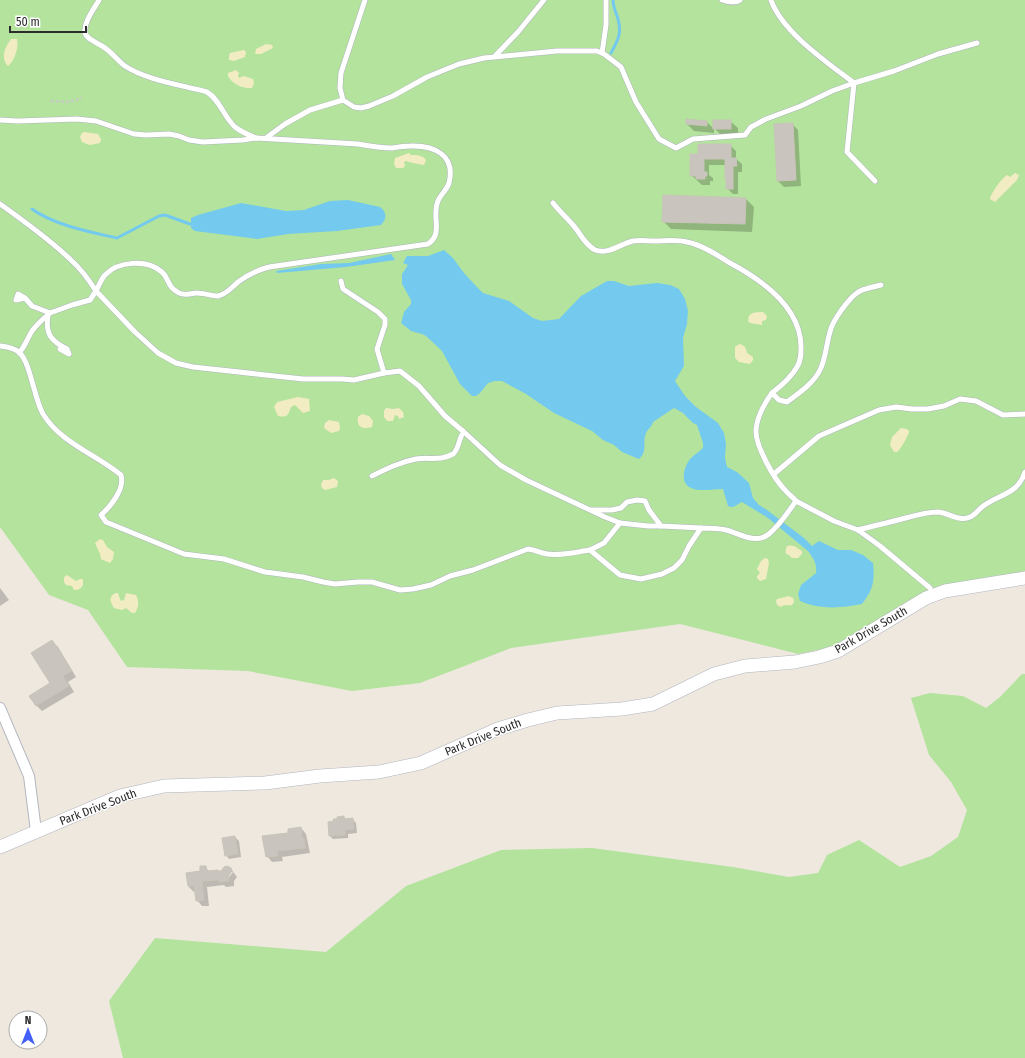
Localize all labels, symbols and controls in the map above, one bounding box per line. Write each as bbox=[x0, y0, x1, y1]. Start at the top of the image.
scale bar bbox=[10, 8, 86, 34]
text: 50 m bbox=[16, 15, 40, 29]
street label: Park Drive South bbox=[832, 604, 910, 656]
street label: Park Drive South bbox=[443, 715, 523, 759]
street label: Park Drive South bbox=[58, 786, 138, 828]
north arrow bbox=[8, 1010, 48, 1050]
text: N bbox=[25, 1014, 31, 1027]

